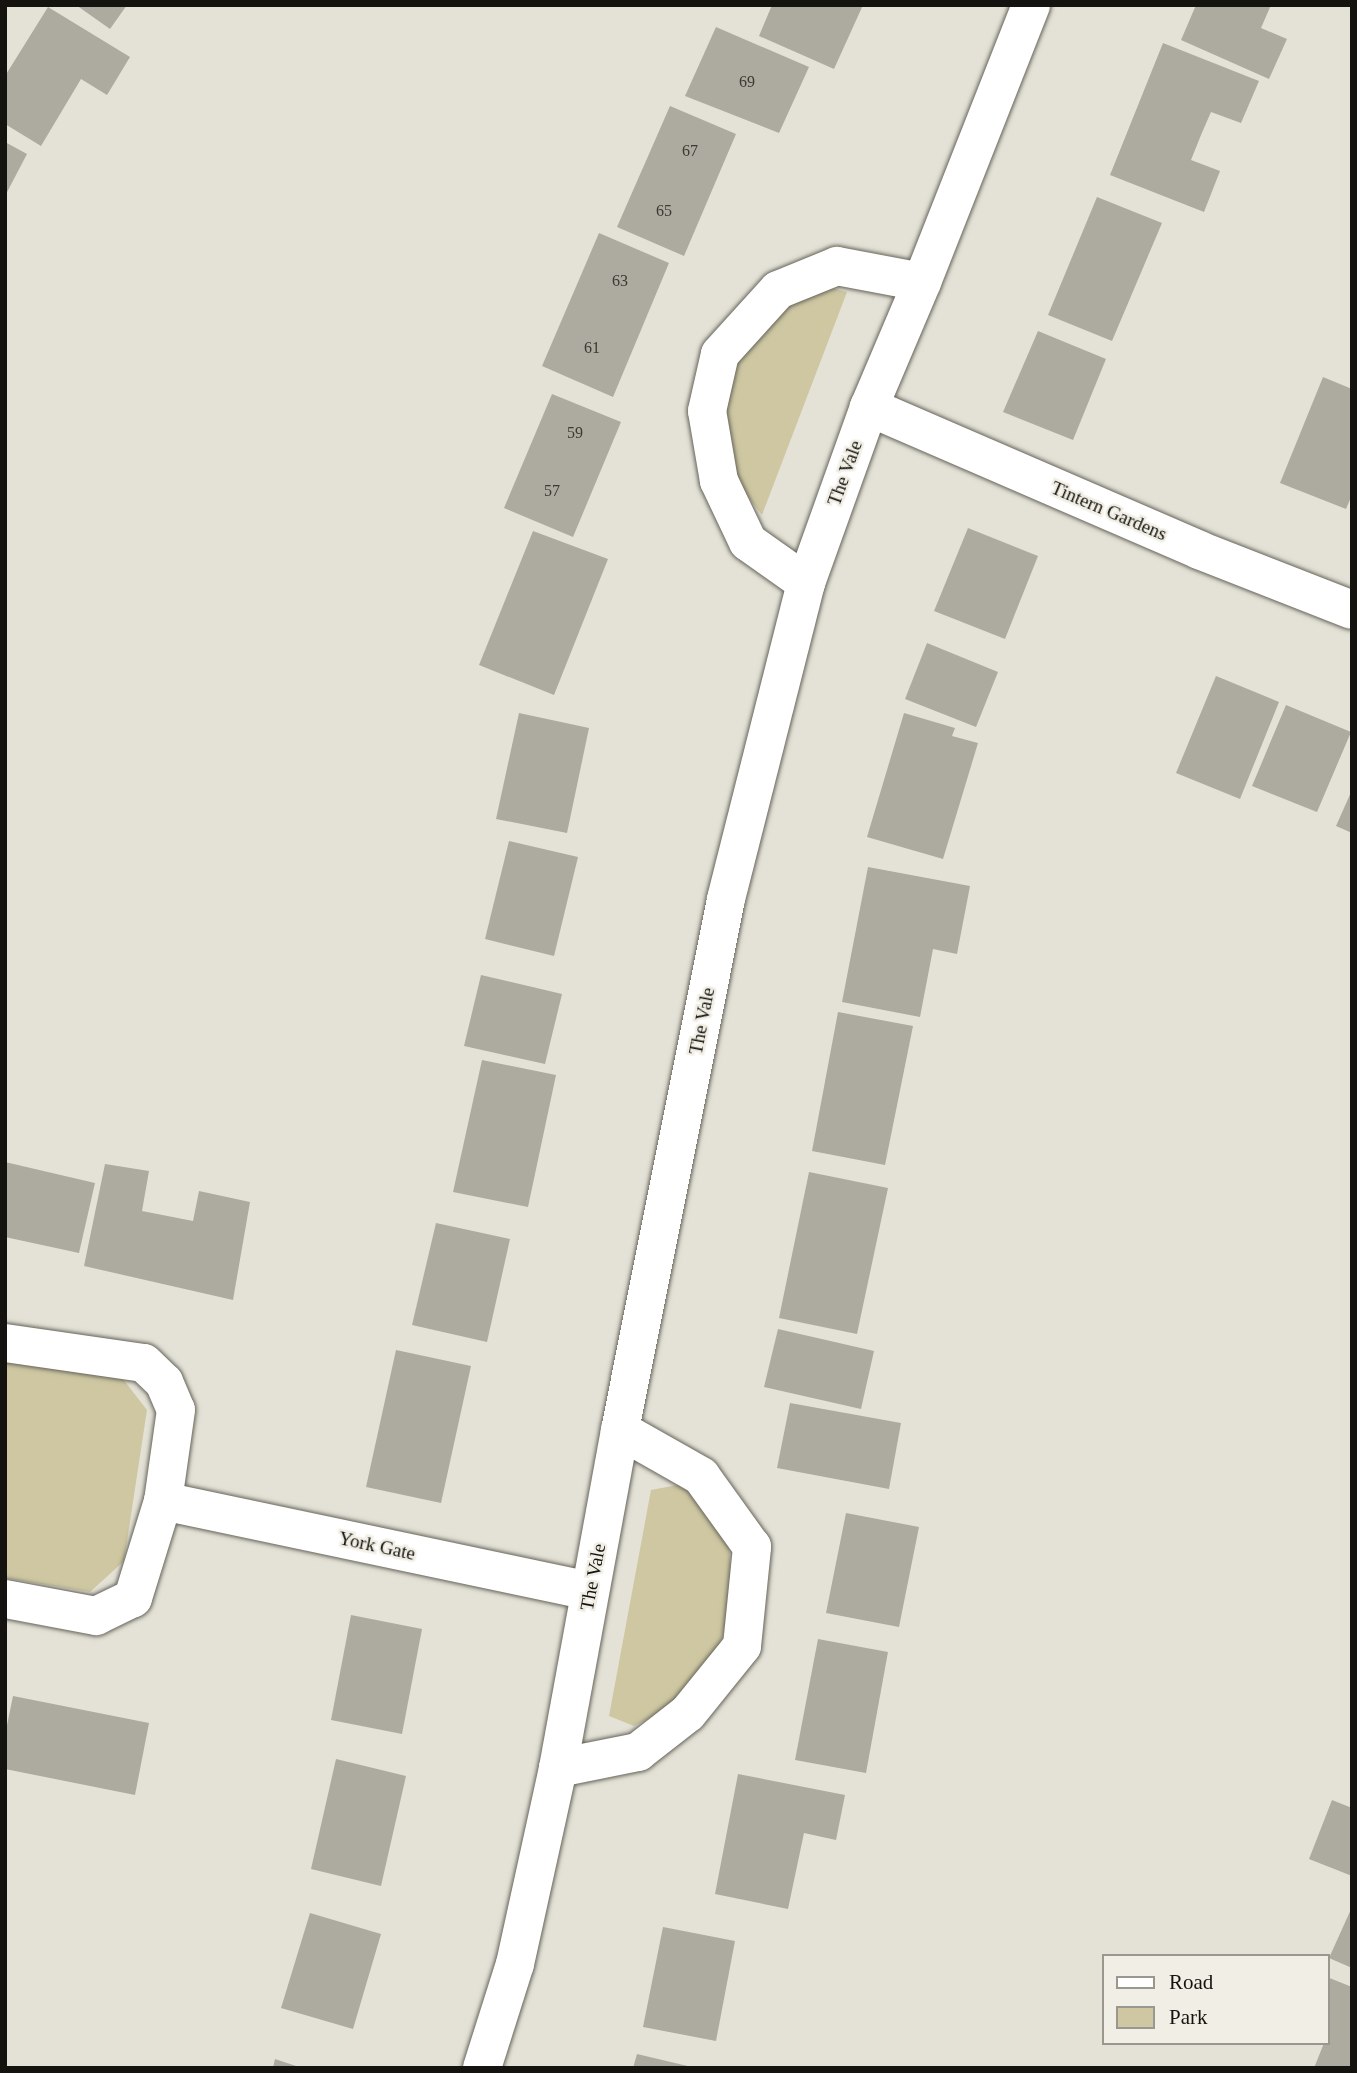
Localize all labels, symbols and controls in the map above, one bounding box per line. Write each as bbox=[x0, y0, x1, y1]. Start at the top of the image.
house number: 69 bbox=[739, 72, 755, 92]
house number: 67 bbox=[682, 141, 698, 161]
house number: 65 bbox=[656, 201, 672, 221]
house number: 63 bbox=[612, 271, 628, 291]
house number: 61 bbox=[584, 338, 600, 358]
house number: 59 bbox=[567, 423, 583, 443]
street label: The Vale bbox=[823, 437, 867, 509]
street label: Tintern Gardens bbox=[1048, 476, 1170, 546]
house number: 57 bbox=[544, 481, 560, 501]
street label: The Vale bbox=[684, 985, 720, 1057]
street label: York Gate bbox=[337, 1527, 417, 1565]
street label: The Vale bbox=[575, 1541, 611, 1613]
legend bbox=[1102, 1954, 1329, 2045]
text: Road bbox=[1169, 1970, 1213, 1994]
text: Park bbox=[1169, 2005, 1208, 2029]

